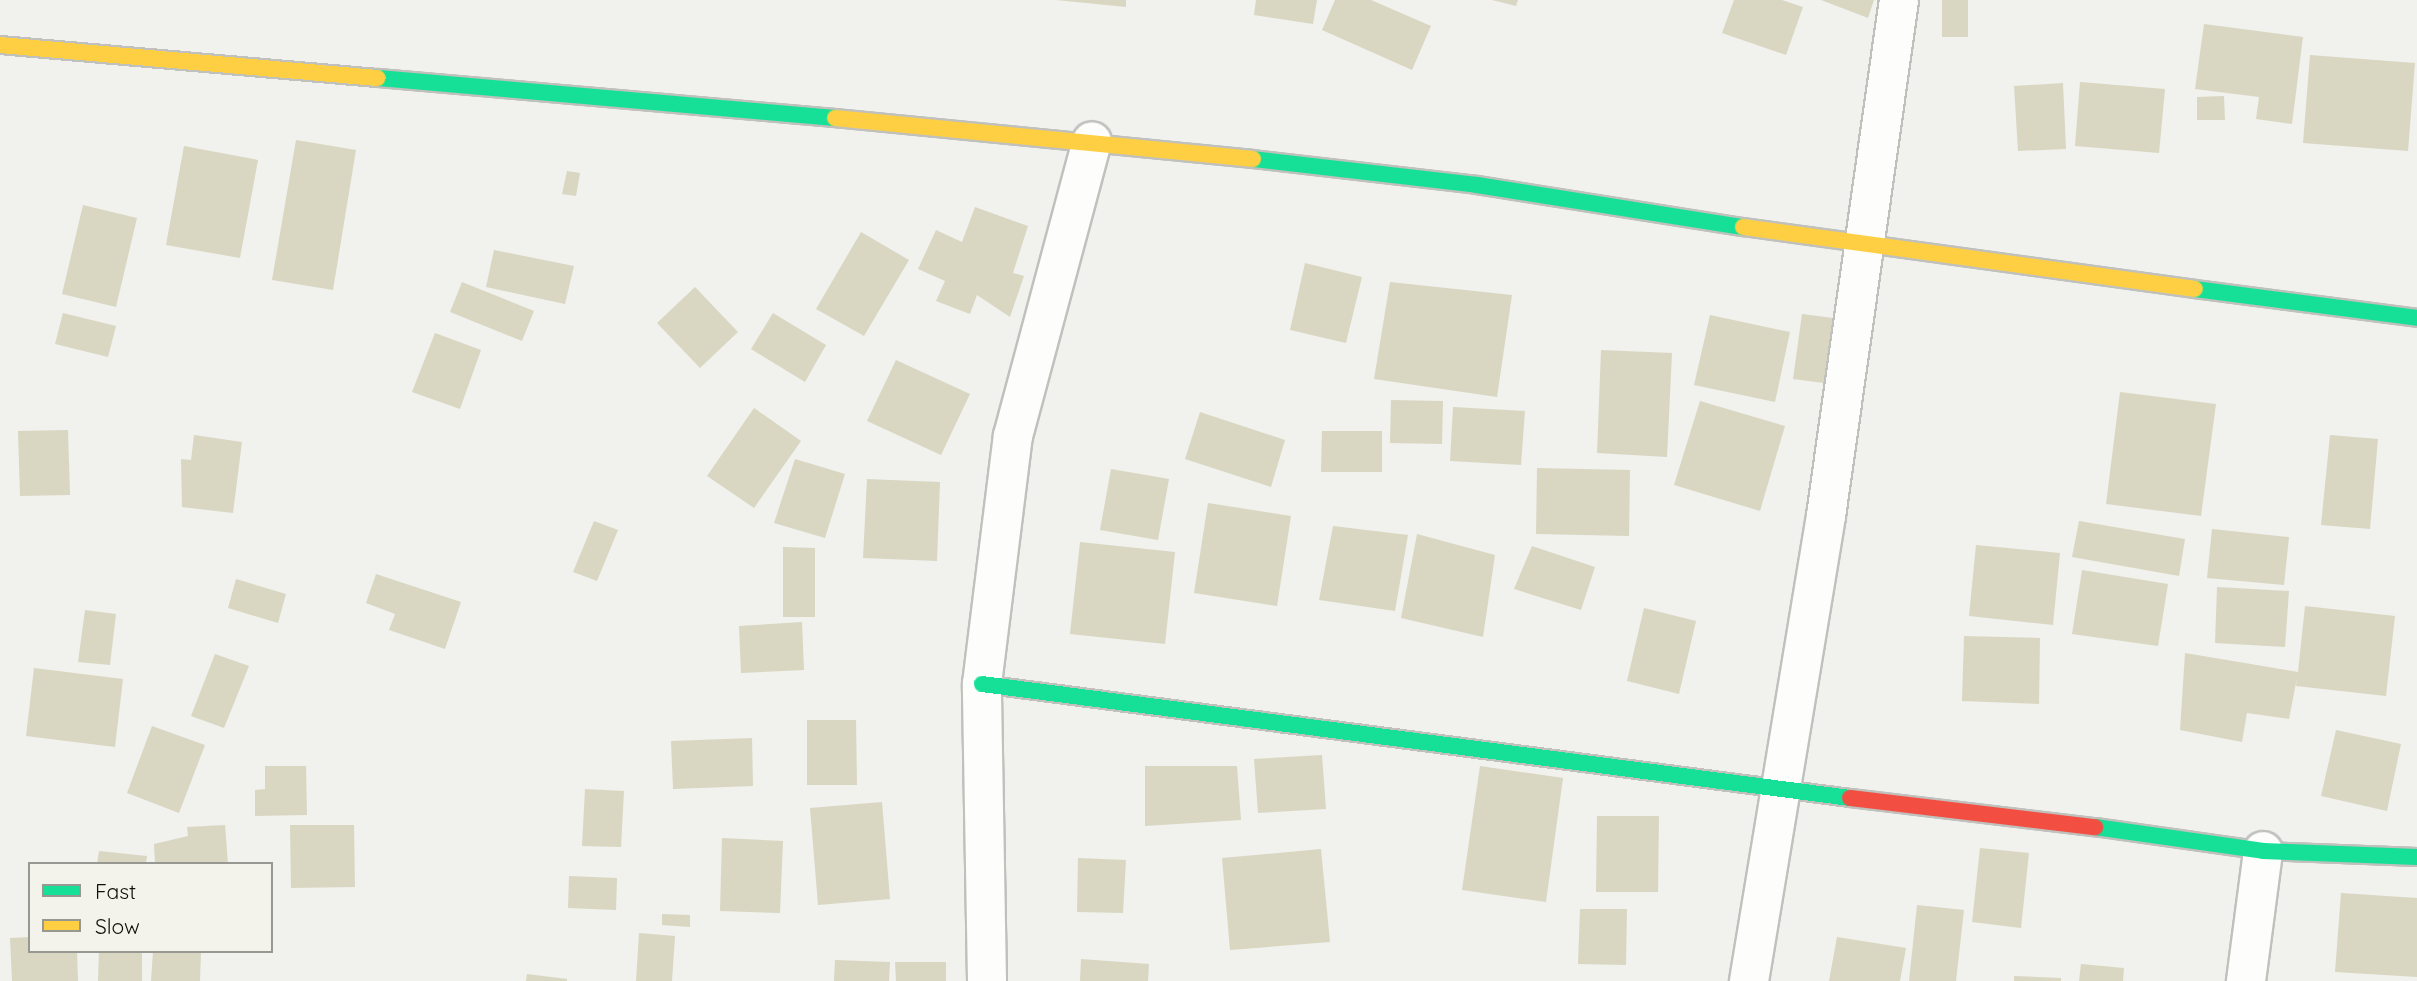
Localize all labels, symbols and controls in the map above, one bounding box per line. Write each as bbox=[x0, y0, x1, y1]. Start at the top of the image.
legend bbox=[28, 862, 273, 953]
text: Fast bbox=[95, 878, 136, 904]
text: Slow bbox=[95, 913, 140, 939]

